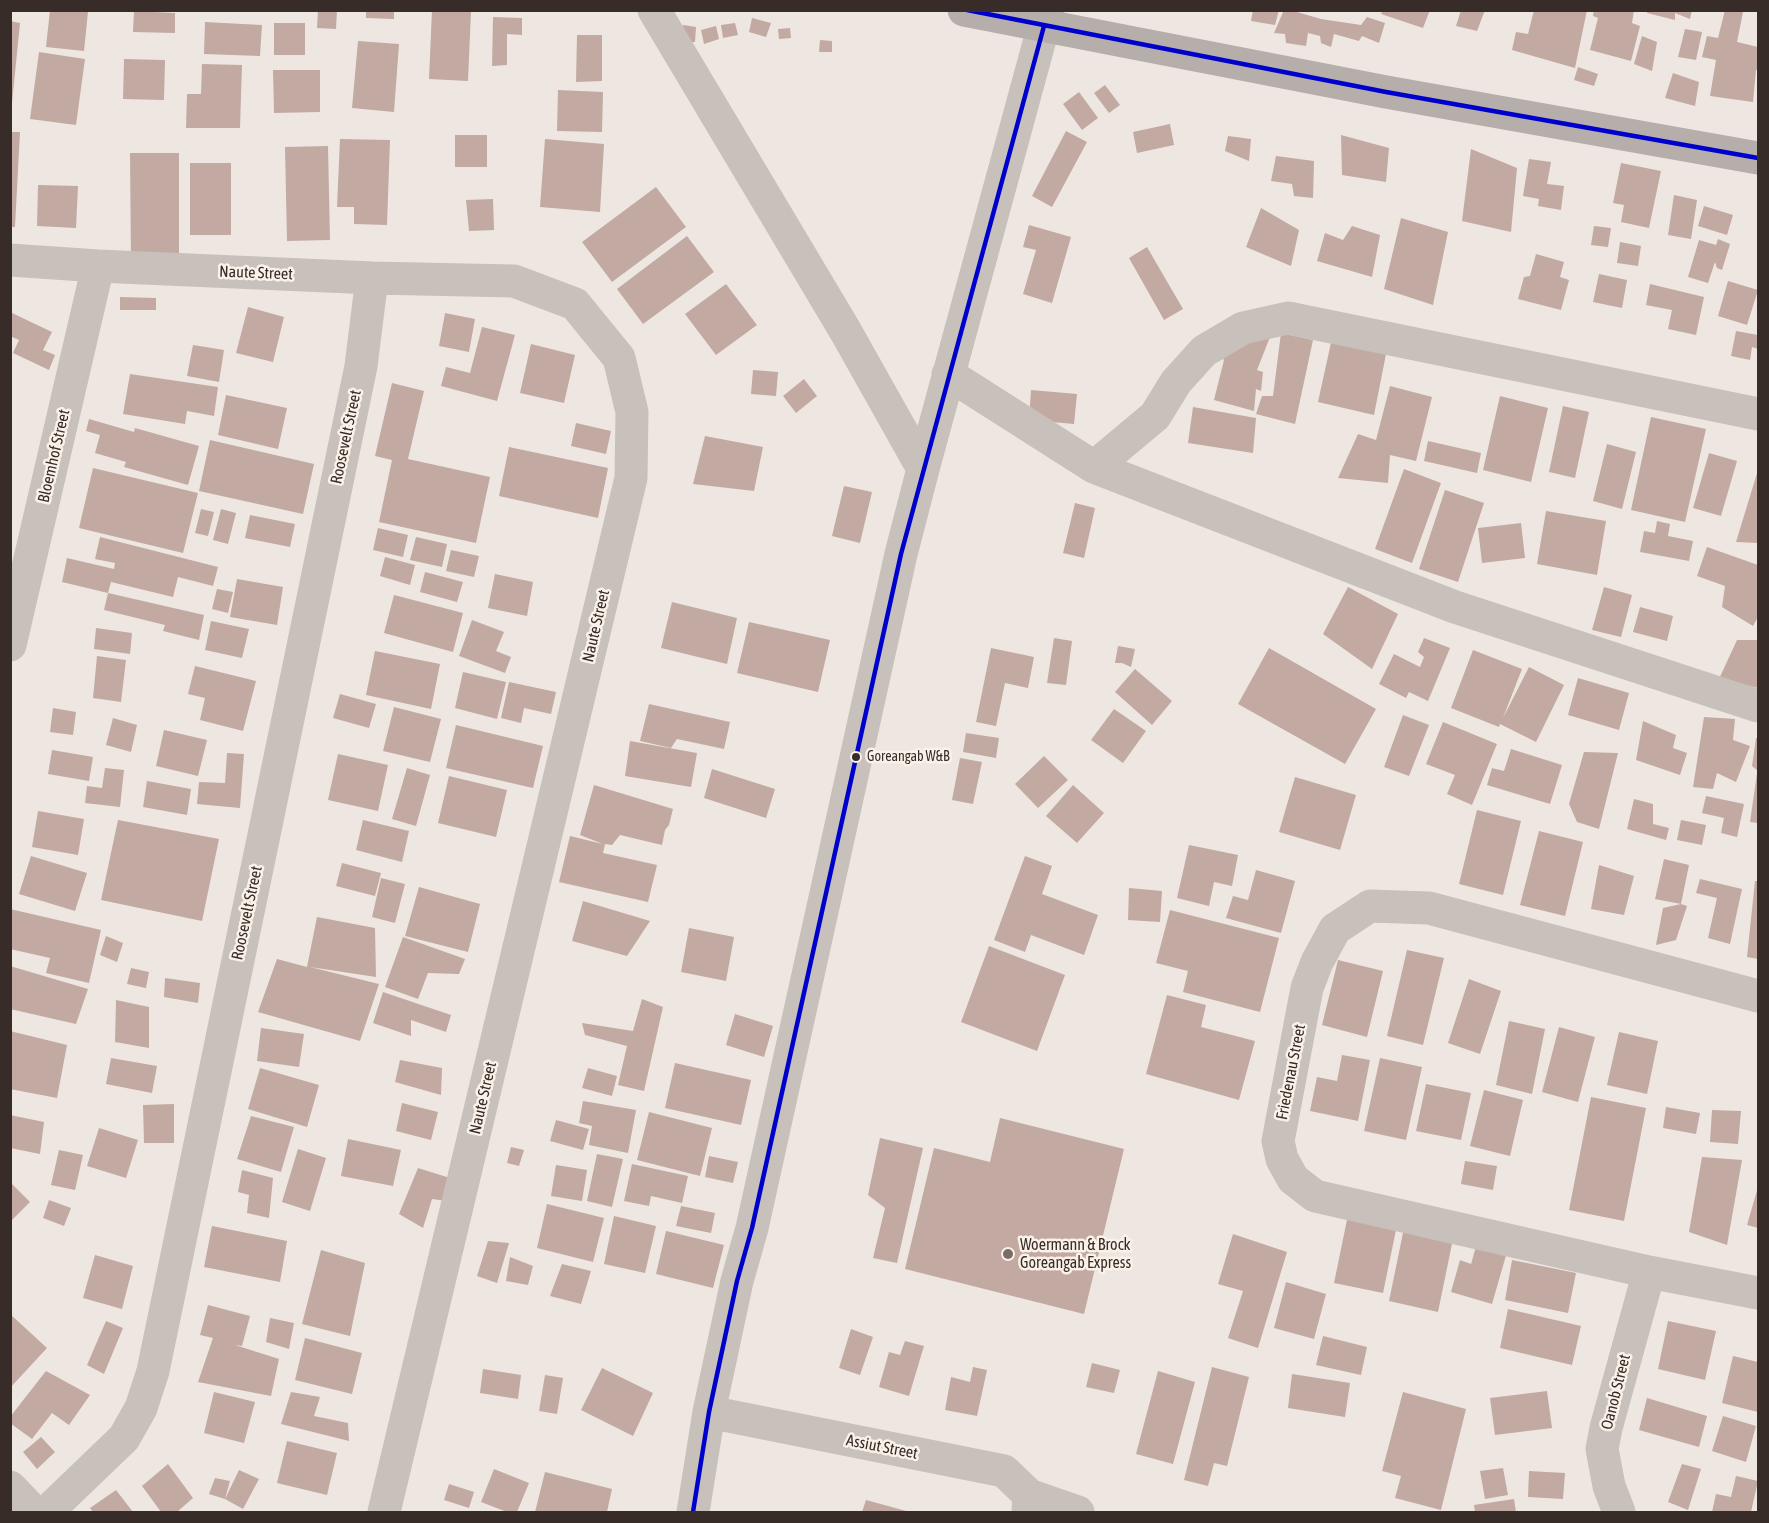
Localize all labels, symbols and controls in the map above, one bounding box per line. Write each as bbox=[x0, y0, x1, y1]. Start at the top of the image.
street label: Naute Street bbox=[219, 262, 293, 284]
street label: Roosevelt Street bbox=[327, 388, 365, 486]
street label: Bloemhof Street bbox=[34, 408, 74, 504]
street label: Naute Street bbox=[578, 588, 614, 664]
place label: Goreangab W&B bbox=[867, 749, 950, 765]
marker: Goreangab W&B bbox=[850, 751, 862, 763]
street label: Roosevelt Street bbox=[228, 864, 266, 962]
street label: Friedenau Street bbox=[1272, 1023, 1310, 1121]
street label: Naute Street bbox=[465, 1060, 501, 1136]
place label: Woermann & Brock Goreangab Express bbox=[1020, 1235, 1131, 1273]
marker: Woermann & Brock Goreangab Express bbox=[1001, 1247, 1015, 1261]
street label: Oanob Street bbox=[1597, 1352, 1635, 1432]
street label: Assiut Street bbox=[845, 1431, 919, 1463]

